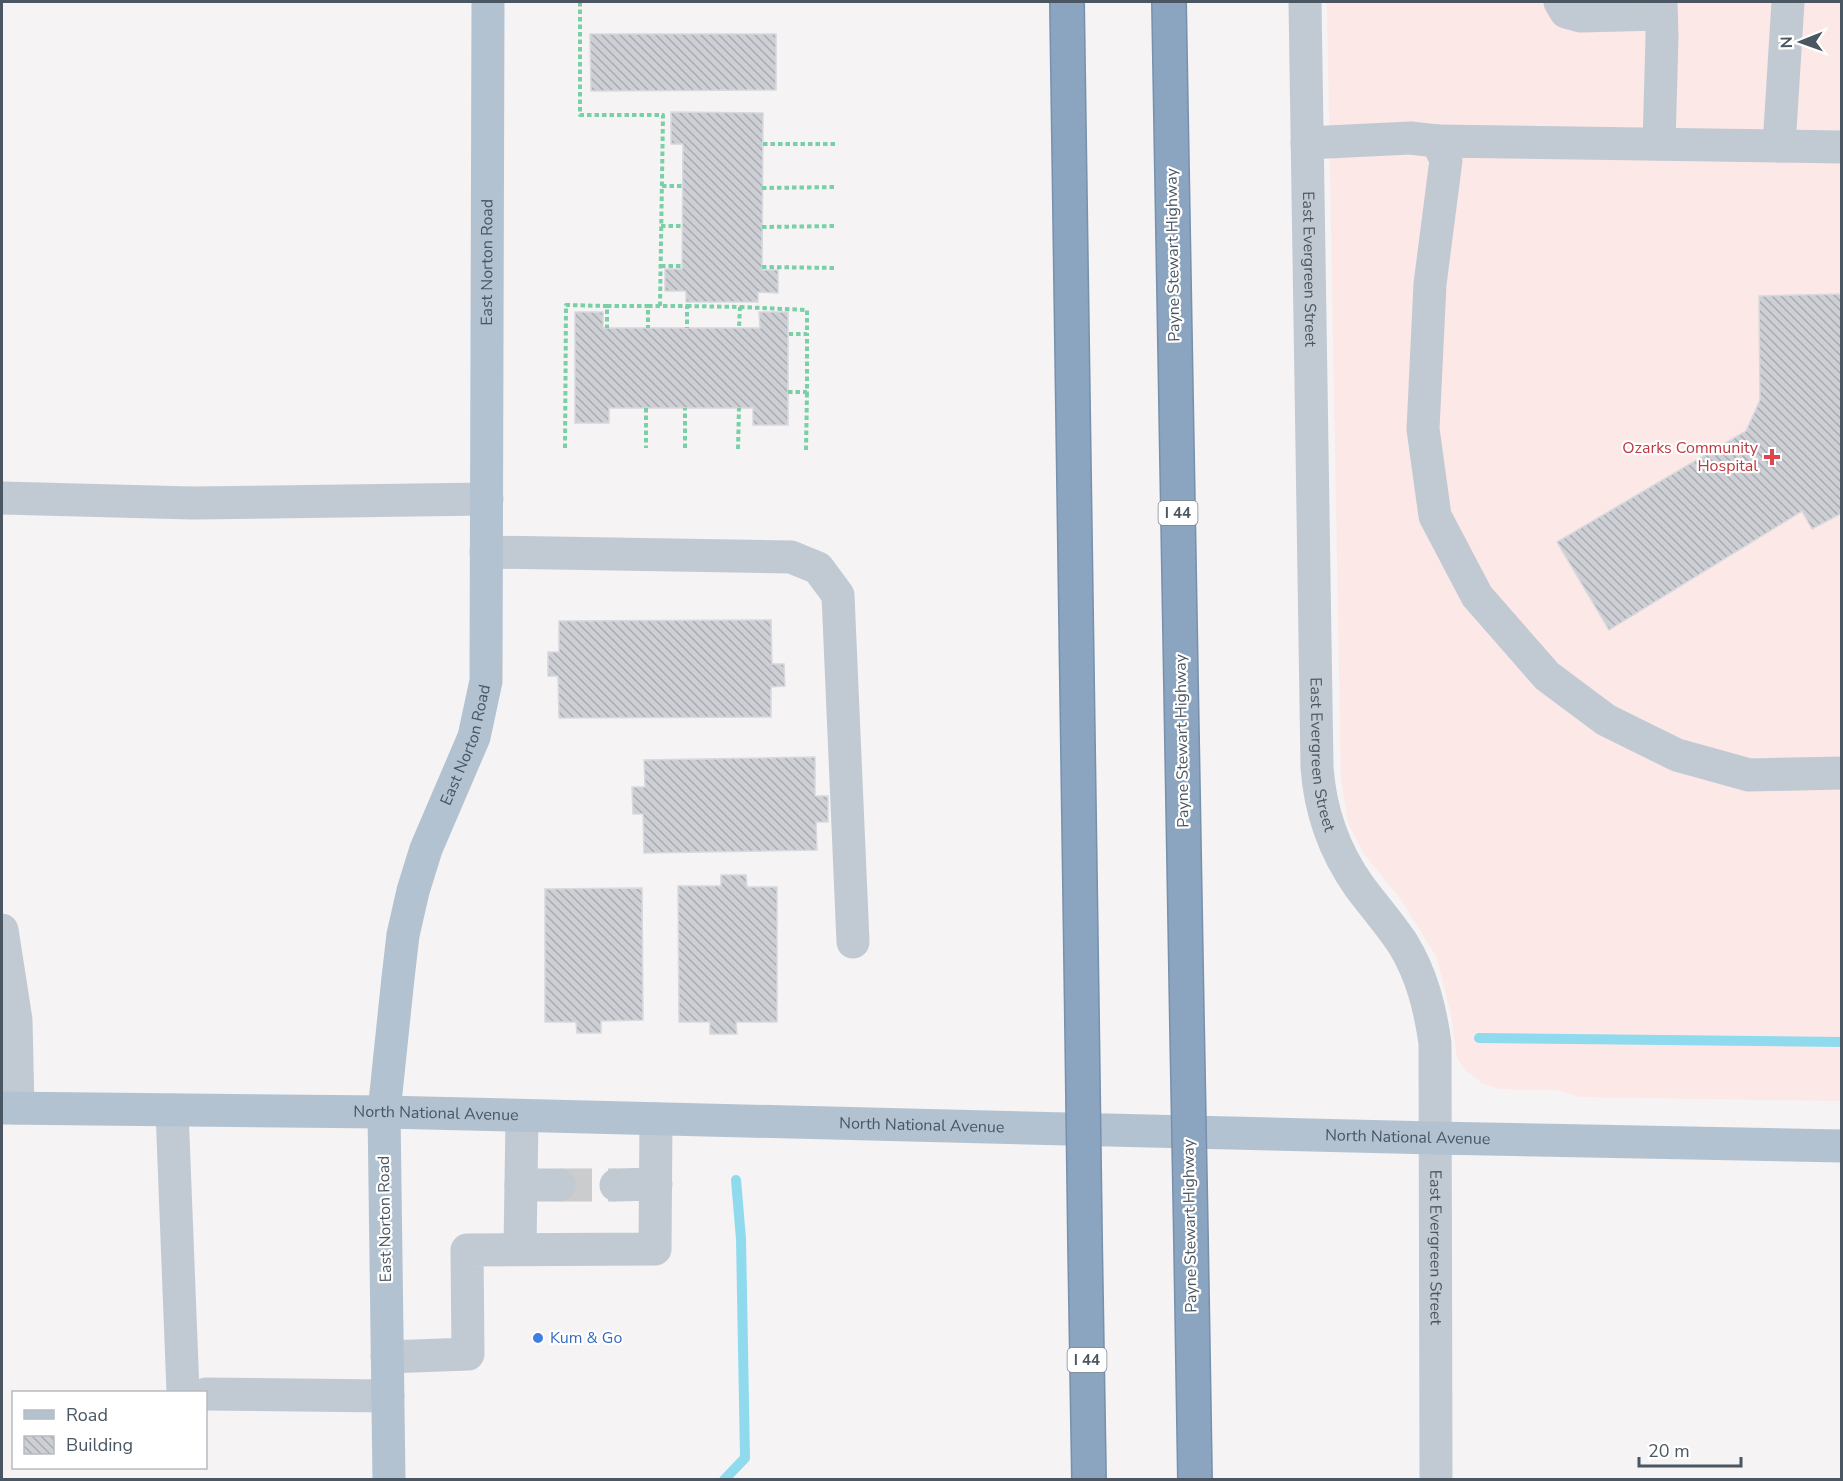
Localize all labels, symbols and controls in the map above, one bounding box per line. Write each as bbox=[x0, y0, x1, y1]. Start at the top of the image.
north arrow bbox=[1771, 12, 1831, 72]
text: N bbox=[1776, 36, 1798, 48]
street label: Payne Stewart Highway bbox=[1160, 167, 1186, 342]
street label: East Evergreen Street bbox=[1297, 191, 1321, 347]
street label: East Norton Road bbox=[476, 199, 498, 326]
place label: Ozarks Community Hospital bbox=[1622, 437, 1759, 477]
marker: Ozarks Community Hospital bbox=[1763, 448, 1781, 466]
road number: I 44 bbox=[1158, 501, 1198, 525]
street label: Payne Stewart Highway bbox=[1169, 653, 1195, 828]
street label: East Evergreen Street bbox=[1305, 677, 1341, 835]
street label: East Norton Road bbox=[435, 682, 496, 809]
street label: North National Avenue bbox=[353, 1101, 519, 1126]
street label: North National Avenue bbox=[839, 1112, 1005, 1138]
street label: North National Avenue bbox=[1325, 1124, 1490, 1150]
street label: Payne Stewart Highway bbox=[1177, 1138, 1203, 1313]
street label: East Norton Road bbox=[373, 1155, 397, 1283]
street label: East Evergreen Street bbox=[1424, 1170, 1447, 1326]
place label: Kum & Go bbox=[550, 1327, 622, 1349]
marker: Kum & Go bbox=[531, 1331, 545, 1345]
road number: I 44 bbox=[1068, 1348, 1106, 1372]
legend bbox=[12, 1391, 207, 1469]
text: Road bbox=[66, 1403, 108, 1427]
scale bar bbox=[1639, 1430, 1741, 1468]
text: Building bbox=[66, 1433, 133, 1457]
text: 20 m bbox=[1648, 1439, 1690, 1463]

